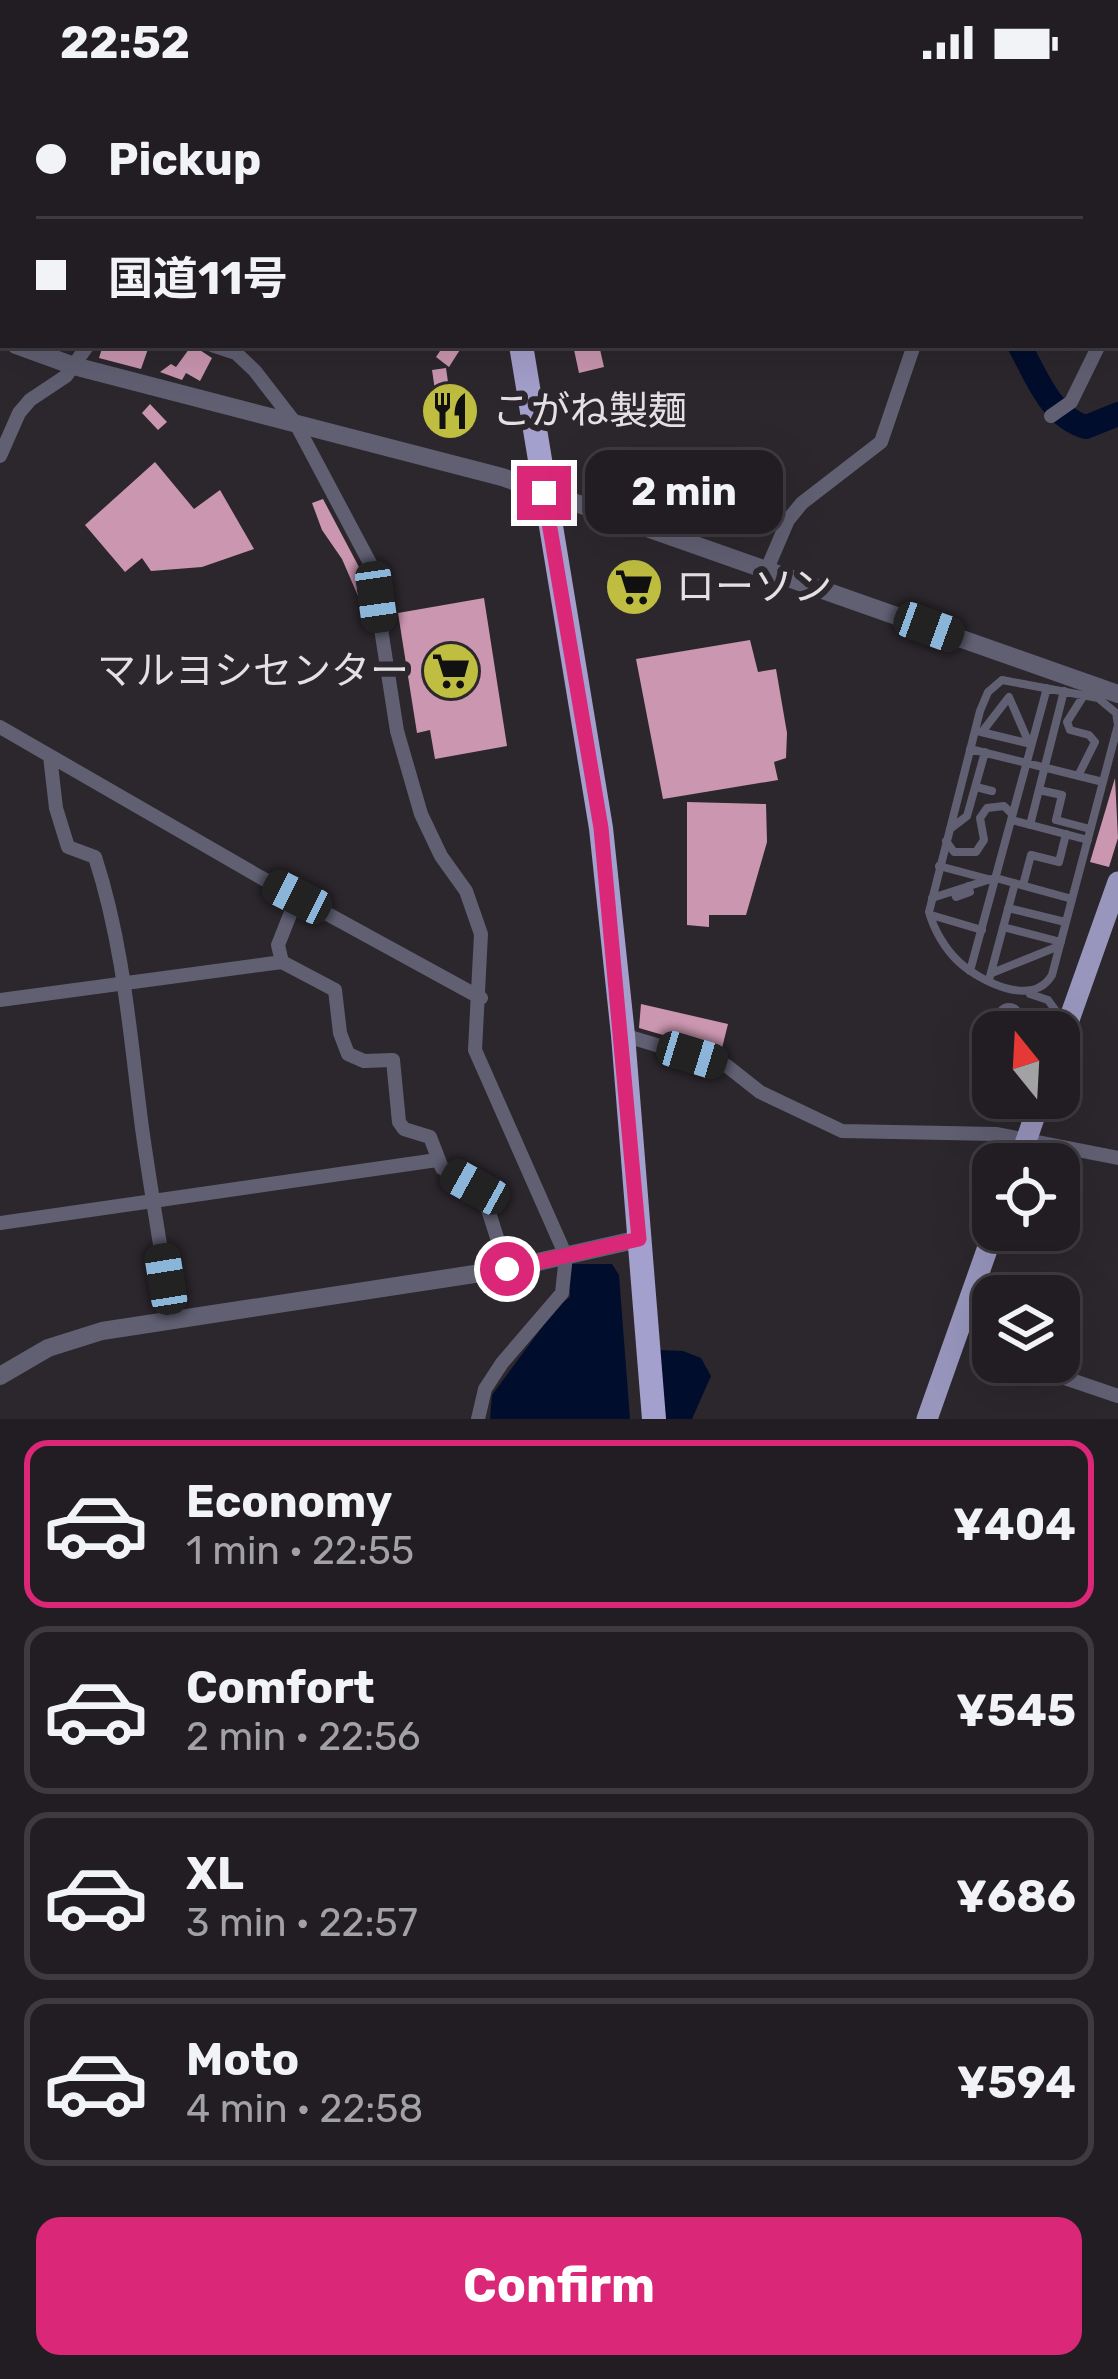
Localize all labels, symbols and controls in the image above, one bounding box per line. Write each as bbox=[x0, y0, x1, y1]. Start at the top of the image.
text: 22:52 bbox=[60, 16, 190, 69]
text: Pickup bbox=[108, 133, 261, 186]
text: 国道11号 bbox=[108, 252, 288, 305]
restaurant icon: こがね製麺 bbox=[419, 380, 481, 442]
place label: こがね製麺 bbox=[492, 388, 687, 434]
callout: 2 min bbox=[586, 451, 784, 535]
route end bbox=[517, 466, 571, 520]
text: 2 min bbox=[631, 469, 737, 515]
supermarket icon: ローソン bbox=[603, 556, 665, 618]
car bbox=[353, 559, 399, 635]
place label: ローソン bbox=[676, 564, 832, 610]
car bbox=[889, 598, 969, 656]
supermarket icon: マルヨシセンター bbox=[420, 640, 482, 702]
place label: マルヨシセンター bbox=[97, 648, 409, 694]
car bbox=[257, 865, 337, 929]
north arrow bbox=[972, 1011, 1080, 1119]
map controls bbox=[972, 1011, 1080, 1383]
car bbox=[652, 1027, 732, 1083]
button: locate bbox=[972, 1143, 1080, 1251]
car bbox=[435, 1154, 515, 1220]
car bbox=[143, 1241, 189, 1317]
route start bbox=[480, 1242, 534, 1296]
button: layers bbox=[972, 1275, 1080, 1383]
icon: car bbox=[42, 1470, 150, 1578]
text: Economy bbox=[186, 1475, 392, 1528]
text: ¥404 bbox=[953, 1498, 1076, 1551]
text: 1 min · 22:55 bbox=[186, 1528, 414, 1574]
icon: car bbox=[42, 1656, 150, 1764]
text: Comfort bbox=[186, 1661, 375, 1714]
text: ¥545 bbox=[956, 1684, 1076, 1737]
text: 2 min · 22:56 bbox=[186, 1714, 421, 1760]
icon: car bbox=[42, 1842, 150, 1950]
text: XL bbox=[186, 1847, 244, 1900]
text: ¥686 bbox=[956, 1870, 1076, 1923]
text: 3 min · 22:57 bbox=[186, 1900, 418, 1946]
icon: car bbox=[42, 2028, 150, 2136]
text: Moto bbox=[186, 2033, 299, 2086]
text: ¥594 bbox=[957, 2056, 1076, 2109]
text: 4 min · 22:58 bbox=[186, 2086, 423, 2132]
button: Confirm bbox=[36, 2217, 1082, 2355]

